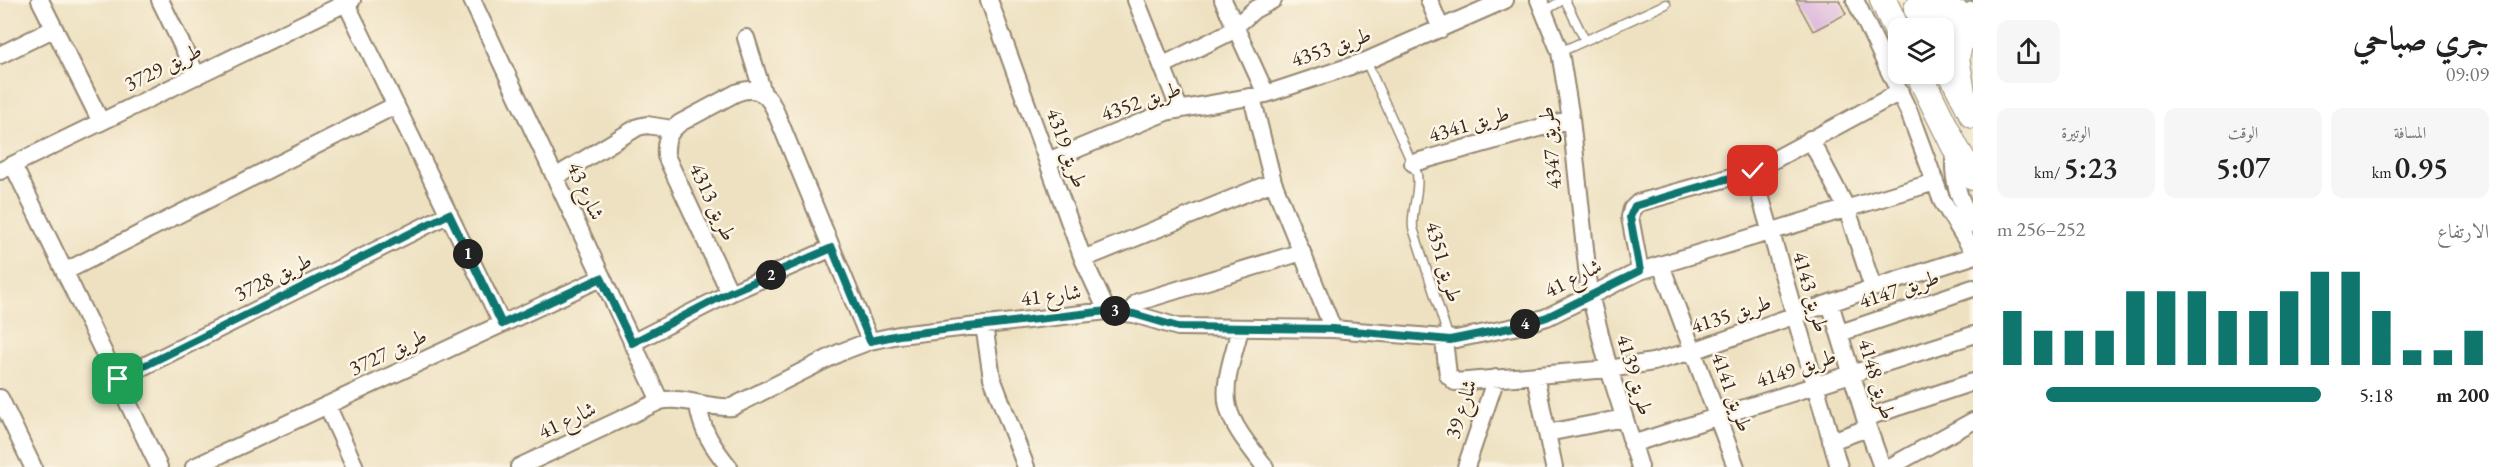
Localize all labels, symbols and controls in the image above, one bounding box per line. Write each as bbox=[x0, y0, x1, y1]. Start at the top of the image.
text: جري صباحي bbox=[2353, 17, 2489, 60]
map controls bbox=[1888, 18, 1954, 84]
button: layers bbox=[1888, 18, 1954, 84]
street label: طريق 4353 bbox=[1287, 20, 1374, 73]
button: share bbox=[1997, 20, 2060, 83]
street label: طريق 3729 bbox=[120, 36, 206, 97]
text: 09:09 bbox=[2446, 61, 2489, 87]
street label: طريق 4352 bbox=[1097, 74, 1184, 127]
street label: طريق 4341 bbox=[1425, 99, 1512, 148]
street label: طريق 4319 bbox=[1041, 104, 1094, 191]
street label: طريق 4347 bbox=[1532, 105, 1567, 191]
text: الوتيرة bbox=[2061, 122, 2091, 143]
text: الوقت bbox=[2228, 122, 2258, 143]
text: المسافة bbox=[2394, 122, 2426, 143]
pin bbox=[1727, 145, 1778, 196]
text: 5:23 bbox=[2064, 148, 2118, 187]
text: 5:07 bbox=[2216, 148, 2270, 187]
text: 0.95 bbox=[2395, 148, 2448, 187]
icon: check bbox=[1736, 154, 1769, 187]
street label: شارع 43 bbox=[557, 158, 611, 226]
street label: طريق 4313 bbox=[684, 158, 743, 245]
text: /km bbox=[2034, 162, 2064, 183]
text: km bbox=[2372, 162, 2395, 183]
text: 252–256 m bbox=[1997, 216, 2085, 242]
street label: طريق 4351 bbox=[1420, 218, 1469, 305]
text: الارتفاع bbox=[2437, 218, 2489, 244]
pin: 1 bbox=[453, 239, 483, 269]
text: 1 bbox=[464, 243, 472, 264]
street label: طريق 3728 bbox=[230, 246, 316, 307]
street label: طريق 4143 bbox=[1787, 248, 1836, 335]
street label: شارع 41 bbox=[1540, 252, 1608, 308]
pin: 2 bbox=[756, 260, 786, 290]
street label: طريق 4147 bbox=[1855, 263, 1942, 314]
text: 2 bbox=[767, 264, 775, 285]
street label: شارع 41 bbox=[1019, 277, 1083, 317]
street label: طريق 4135 bbox=[1687, 288, 1774, 339]
pin: 3 bbox=[1100, 296, 1130, 326]
text: 3 bbox=[1111, 300, 1119, 321]
pin: 4 bbox=[1510, 309, 1540, 339]
text: 4 bbox=[1521, 313, 1529, 334]
street label: طريق 3727 bbox=[344, 322, 431, 381]
street label: طريق 4139 bbox=[1611, 331, 1660, 418]
street label: طريق 4148 bbox=[1852, 335, 1903, 422]
street label: طريق 4149 bbox=[1752, 342, 1839, 393]
street label: طريق 4141 bbox=[1706, 348, 1759, 435]
pin bbox=[92, 353, 143, 404]
icon: arrive bbox=[101, 362, 134, 395]
street label: شارع 39 bbox=[1438, 376, 1488, 443]
text: 5:18 bbox=[2359, 382, 2393, 408]
text: 200 m bbox=[2436, 382, 2489, 408]
street label: شارع 41 bbox=[534, 394, 602, 449]

